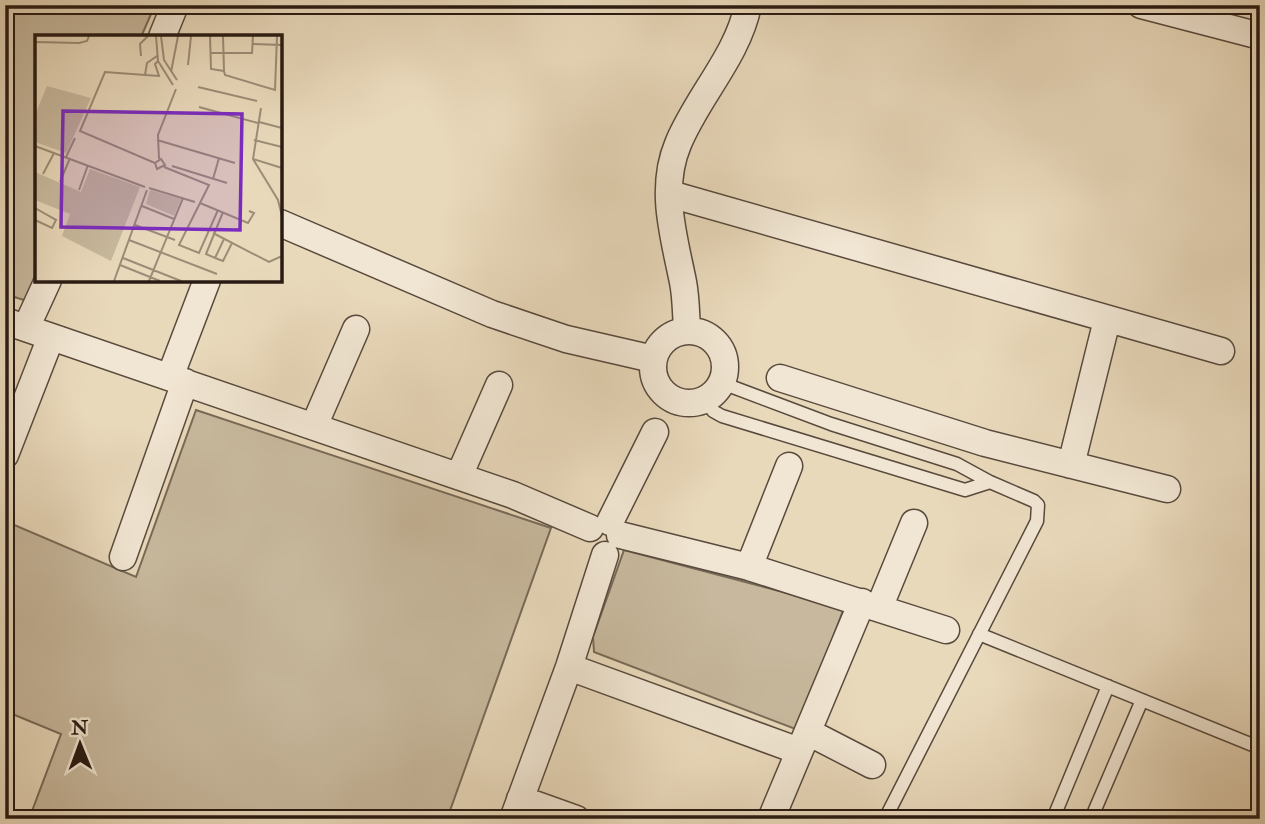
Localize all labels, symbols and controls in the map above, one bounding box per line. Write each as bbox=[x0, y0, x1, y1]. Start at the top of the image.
inset map bbox=[35, 35, 282, 282]
north arrow bbox=[46, 708, 116, 778]
text: N bbox=[70, 716, 89, 740]

